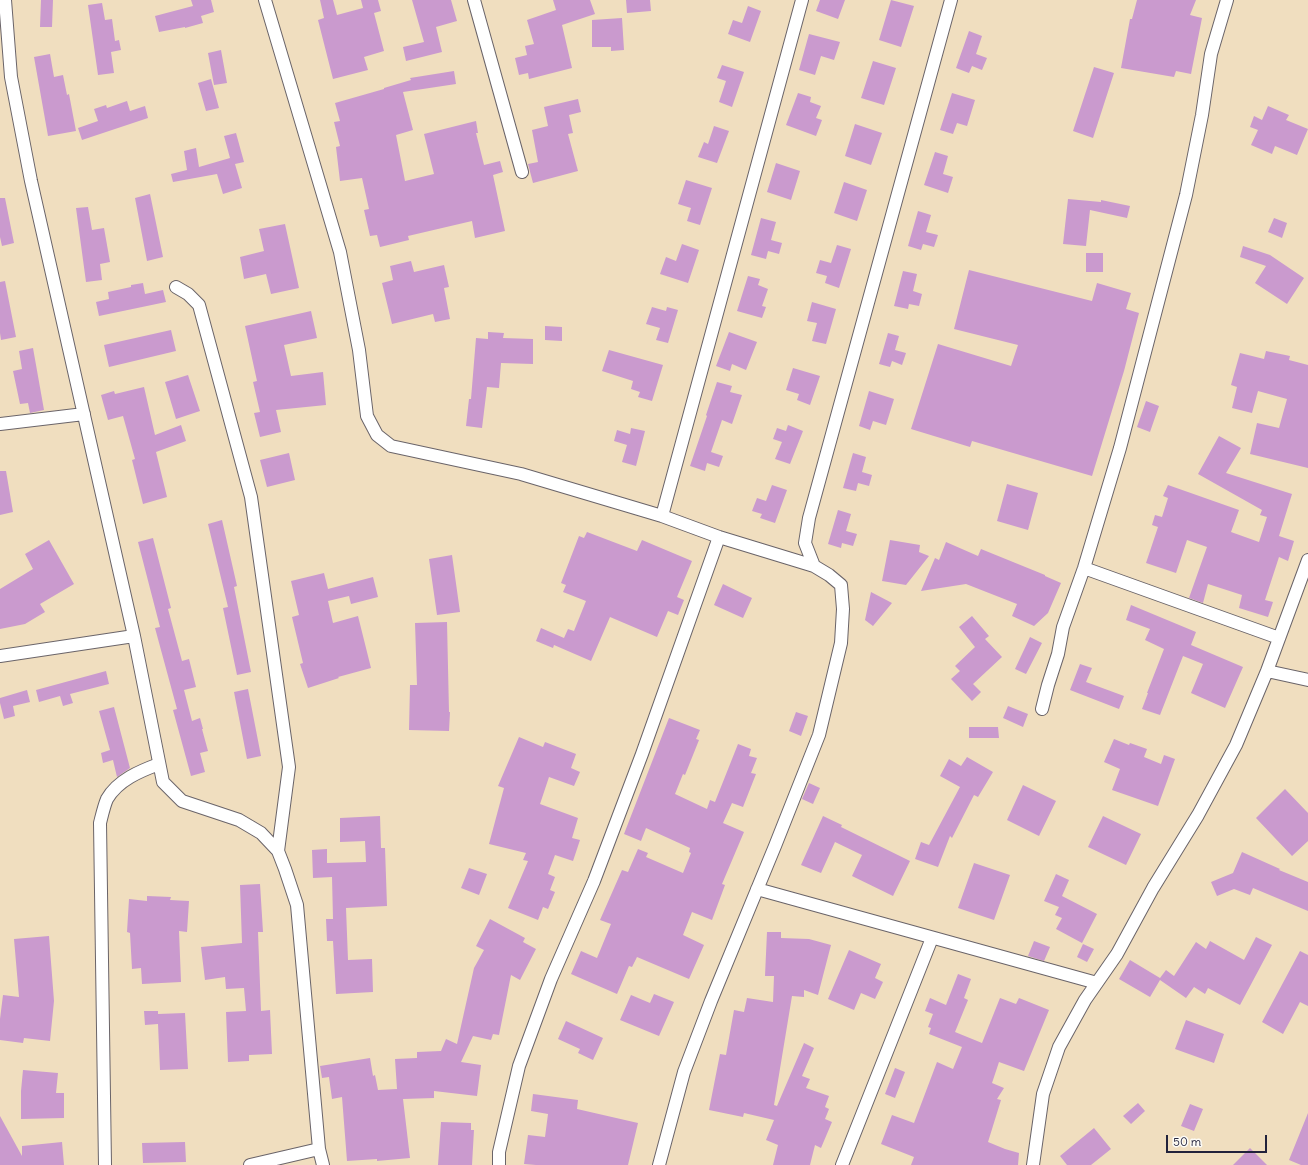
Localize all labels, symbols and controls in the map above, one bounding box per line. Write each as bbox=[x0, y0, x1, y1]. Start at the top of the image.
scale bar bbox=[1168, 1127, 1269, 1153]
text: 50 m bbox=[1173, 1134, 1201, 1149]

